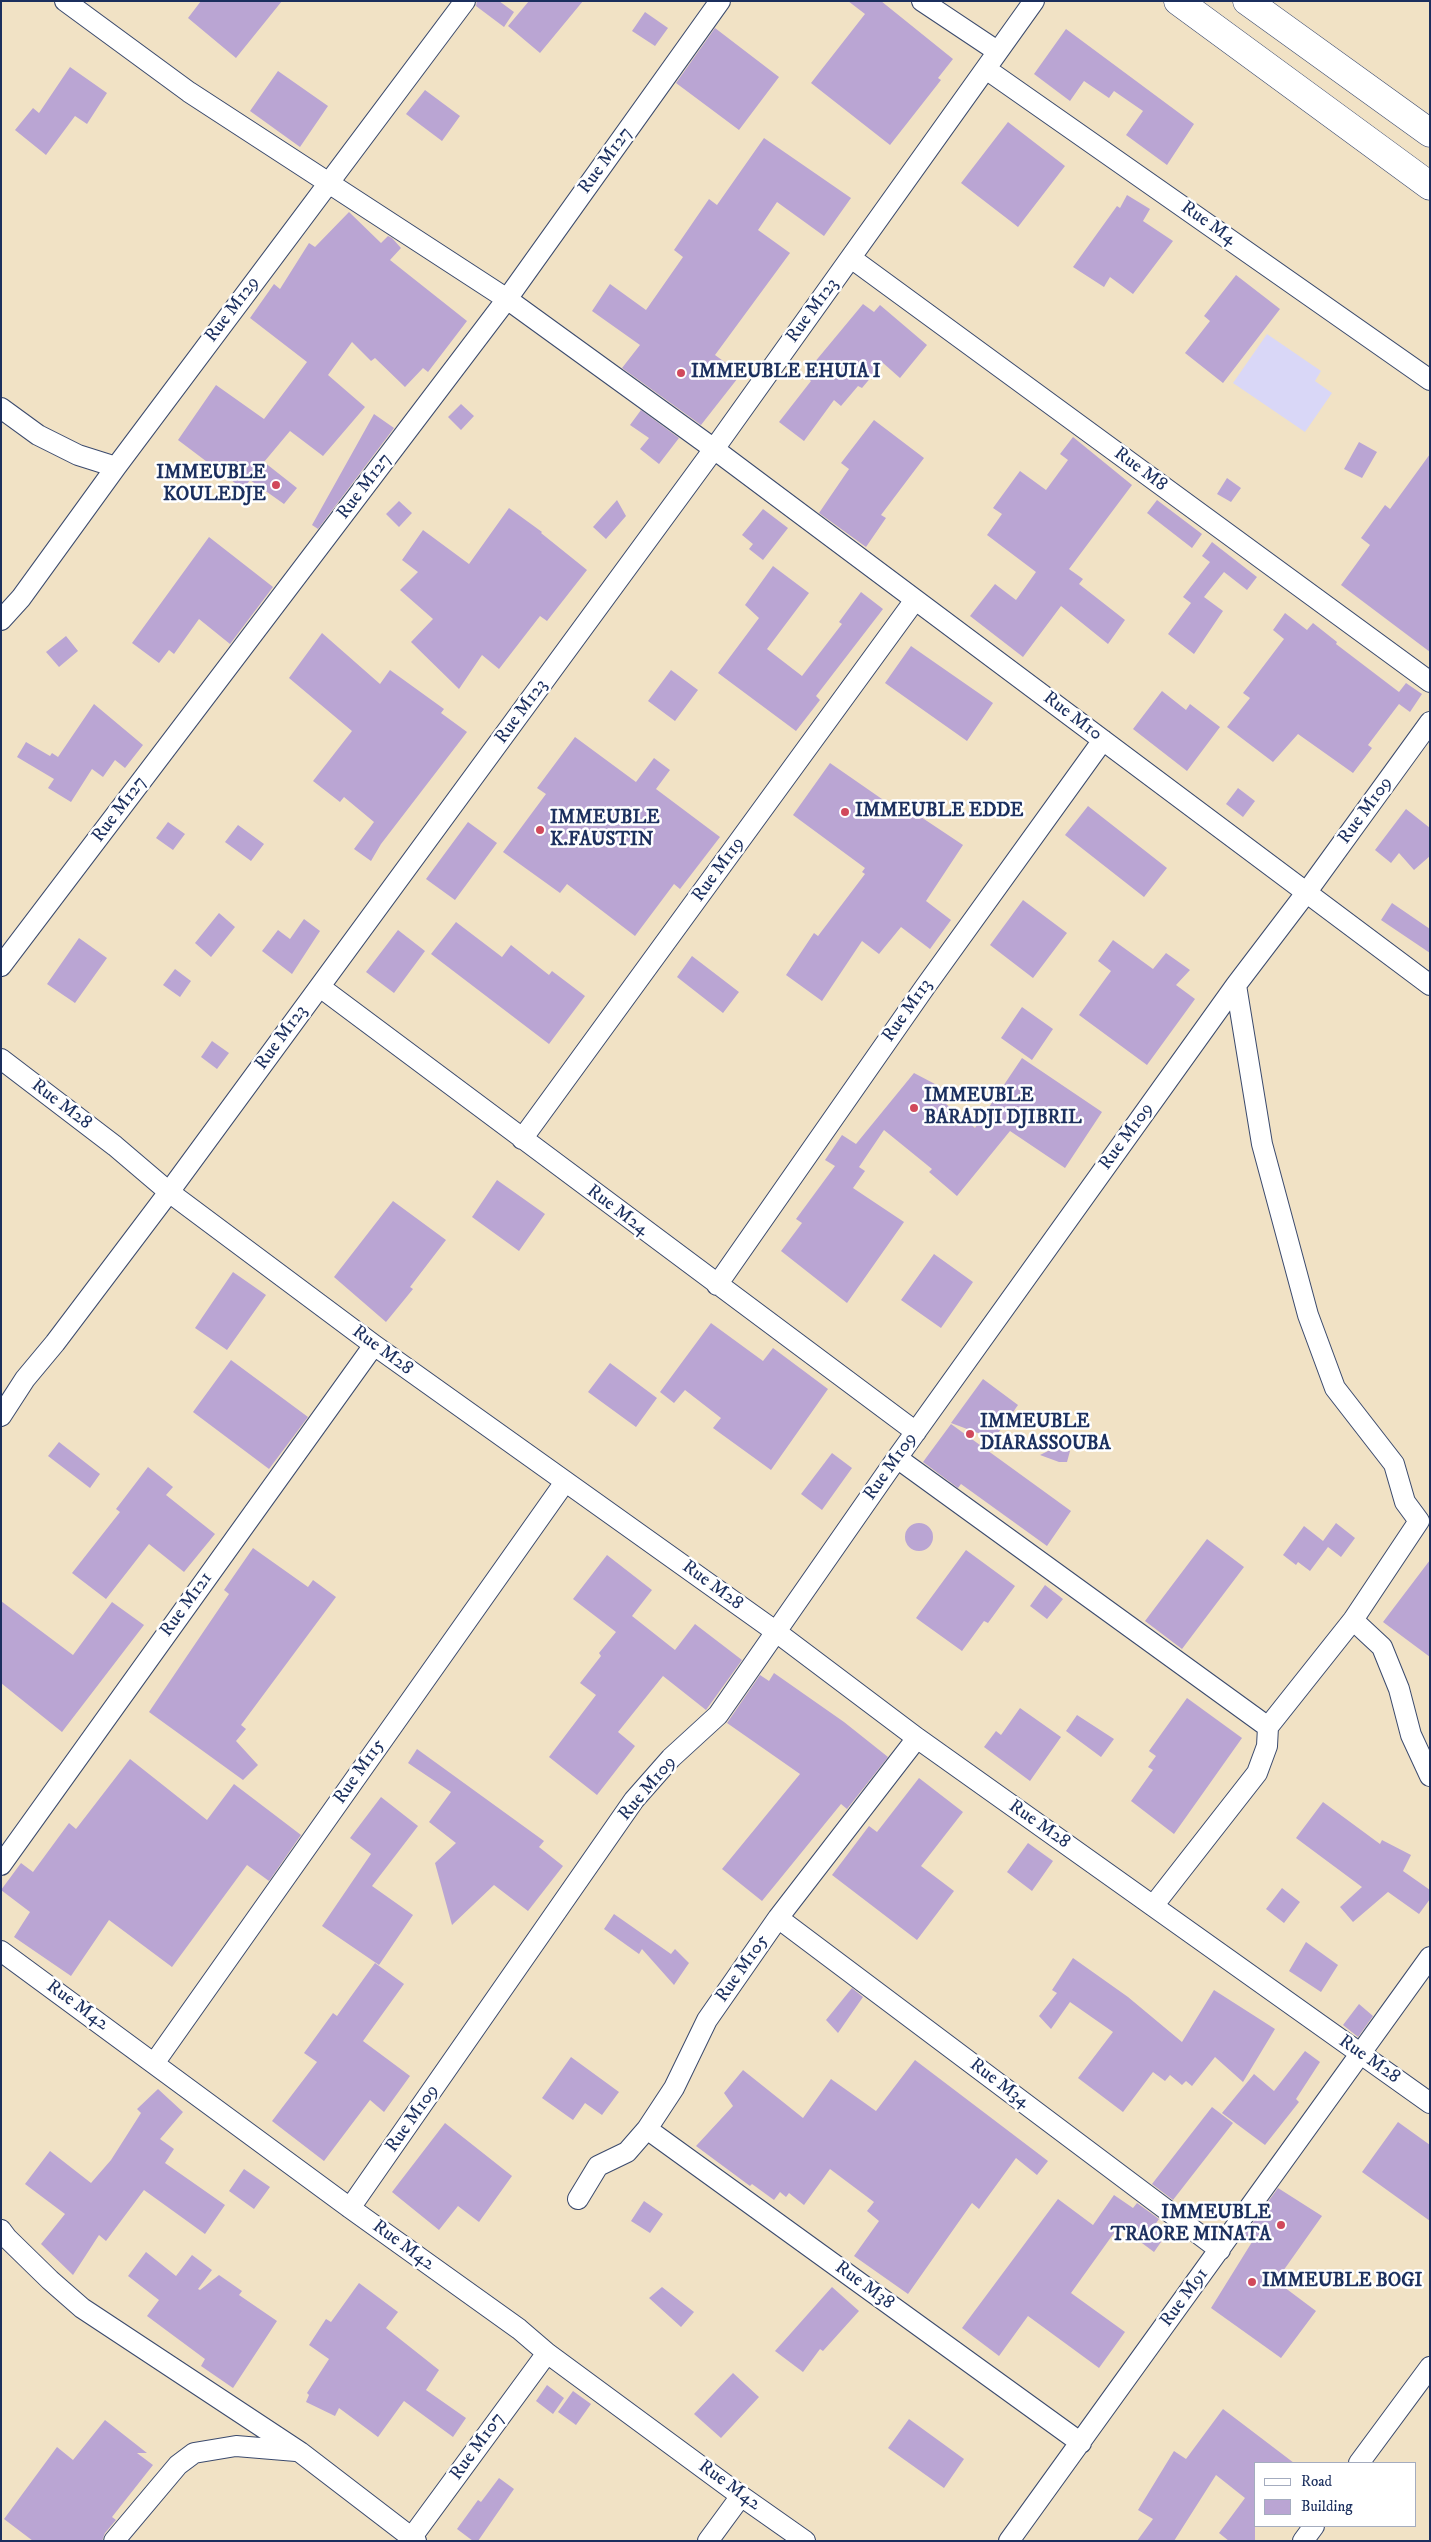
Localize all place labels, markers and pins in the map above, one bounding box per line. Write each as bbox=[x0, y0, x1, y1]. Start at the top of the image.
place label: IMMEUBLE EHUIA I bbox=[691, 362, 881, 384]
marker: IMMEUBLE EHUIA I bbox=[675, 367, 687, 379]
place label: IMMEUBLE KOULEDJE bbox=[156, 463, 266, 507]
marker: IMMEUBLE KOULEDJE bbox=[270, 479, 282, 491]
place label: IMMEUBLE EDDE bbox=[855, 801, 1024, 823]
marker: IMMEUBLE EDDE bbox=[839, 806, 851, 818]
place label: IMMEUBLE K.FAUSTIN bbox=[550, 808, 660, 852]
marker: IMMEUBLE K.FAUSTIN bbox=[534, 824, 546, 836]
place label: IMMEUBLE BARADJI DJIBRIL bbox=[924, 1086, 1082, 1130]
marker: IMMEUBLE BARADJI DJIBRIL bbox=[908, 1102, 920, 1114]
place label: IMMEUBLE DIARASSOUBA bbox=[980, 1412, 1111, 1456]
marker: IMMEUBLE DIARASSOUBA bbox=[964, 1428, 976, 1440]
place label: IMMEUBLE TRAORE MINATA bbox=[1111, 2203, 1271, 2247]
marker: IMMEUBLE TRAORE MINATA bbox=[1275, 2219, 1287, 2231]
place label: IMMEUBLE BOGI bbox=[1262, 2271, 1422, 2293]
marker: IMMEUBLE BOGI bbox=[1246, 2276, 1258, 2288]

